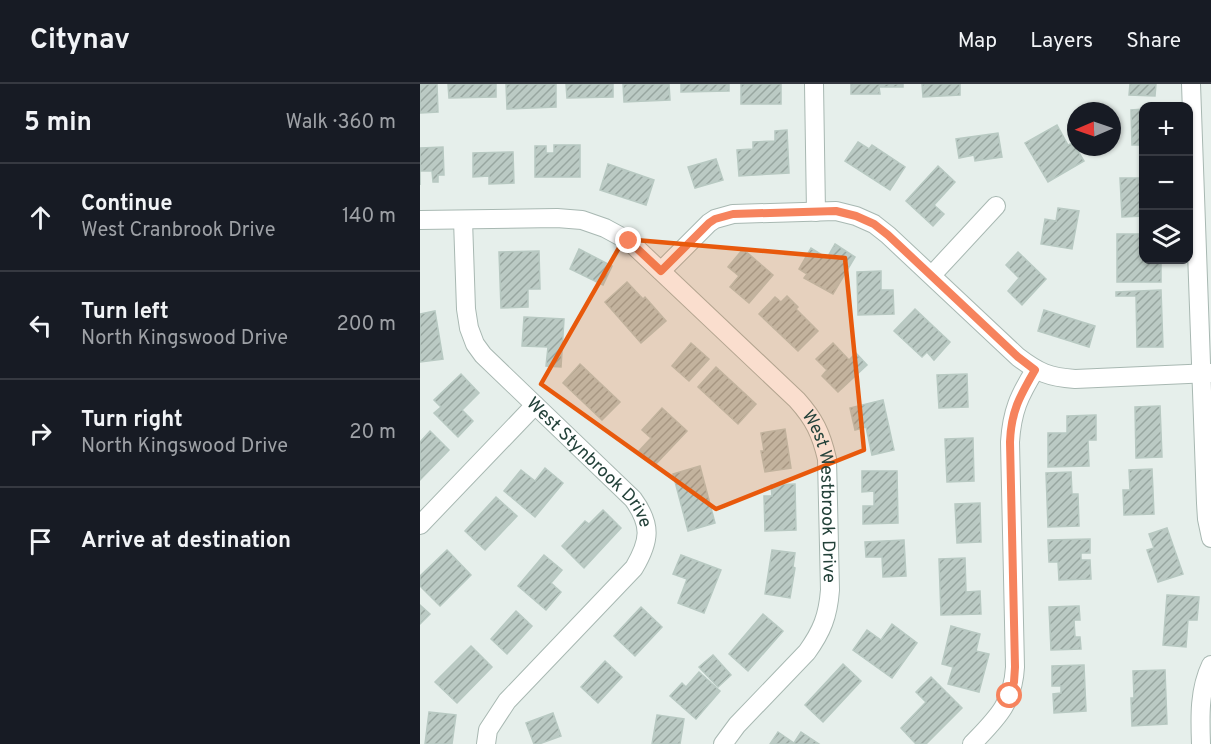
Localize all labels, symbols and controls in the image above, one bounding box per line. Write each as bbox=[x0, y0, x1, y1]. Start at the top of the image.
text: Citynav bbox=[30, 23, 130, 59]
text: Map bbox=[958, 28, 997, 55]
text: Layers bbox=[1030, 28, 1093, 55]
text: Share bbox=[1126, 28, 1181, 55]
north arrow bbox=[1067, 102, 1121, 156]
map controls bbox=[1139, 102, 1193, 264]
button: + bbox=[1139, 102, 1193, 156]
text: 5 min bbox=[24, 107, 92, 140]
text: Walk · 360 m bbox=[285, 110, 396, 136]
button: − bbox=[1139, 156, 1193, 210]
text: Continue bbox=[81, 191, 172, 218]
icon: ahead bbox=[24, 201, 57, 234]
text: 140 m bbox=[342, 204, 396, 230]
button: layers bbox=[1139, 210, 1193, 264]
text: West Cranbrook Drive bbox=[81, 218, 276, 244]
route end bbox=[615, 227, 641, 253]
text: Turn left bbox=[81, 299, 169, 326]
icon: left bbox=[24, 309, 57, 342]
text: 200 m bbox=[337, 312, 396, 338]
text: North Kingswood Drive bbox=[81, 326, 288, 352]
street label: West Stynbrook Drive bbox=[521, 393, 656, 530]
street label: West Westbrook Drive bbox=[796, 406, 840, 583]
text: Turn right bbox=[81, 407, 183, 434]
icon: right bbox=[24, 417, 57, 450]
text: 20 m bbox=[349, 420, 396, 446]
text: North Kingswood Drive bbox=[81, 434, 288, 460]
icon: arrive bbox=[24, 525, 57, 558]
text: Arrive at destination bbox=[81, 528, 291, 555]
route start bbox=[996, 682, 1022, 708]

